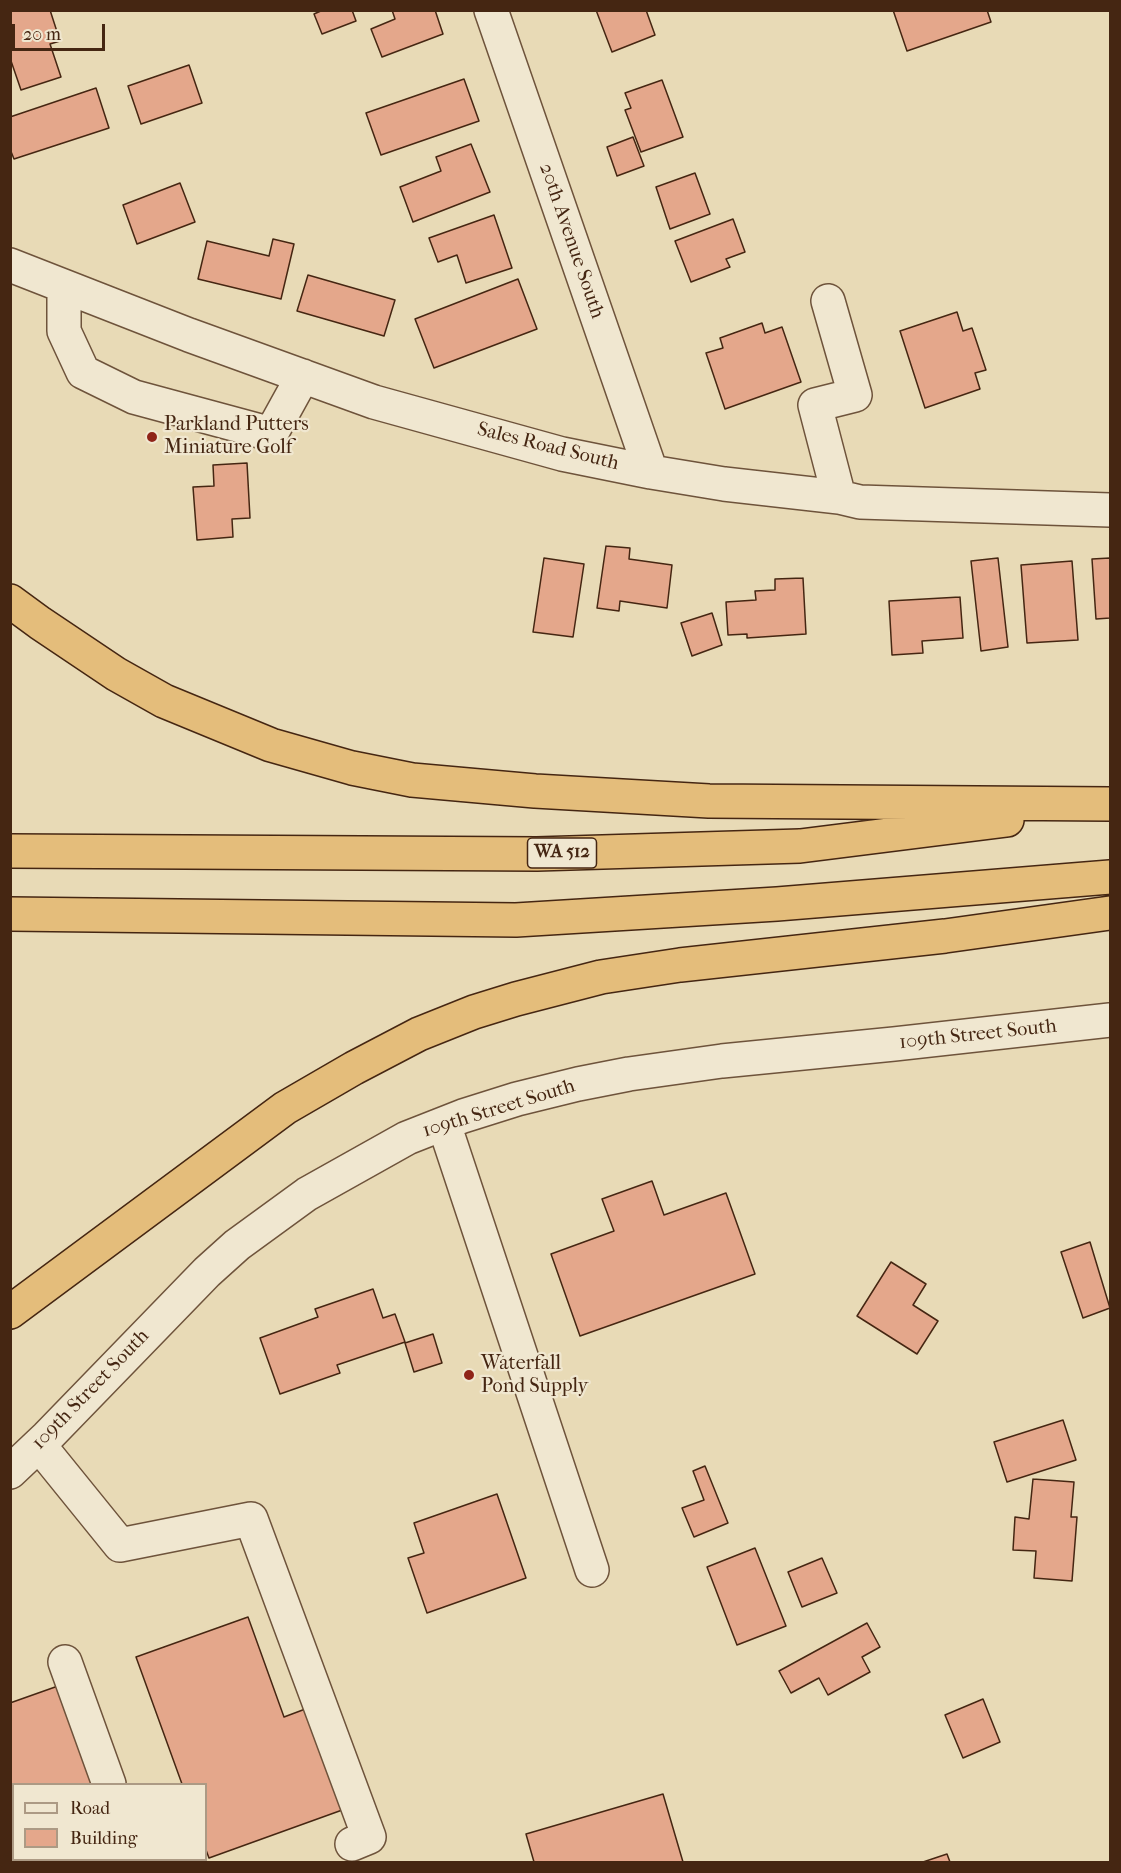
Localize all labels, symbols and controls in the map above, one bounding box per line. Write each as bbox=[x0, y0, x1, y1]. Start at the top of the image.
scale bar bbox=[15, 12, 108, 50]
text: 20 m bbox=[23, 24, 61, 45]
street label: 20th Avenue South bbox=[533, 160, 609, 322]
place label: Parkland Putters Miniature Golf bbox=[164, 413, 309, 460]
street label: Sales Road South bbox=[475, 418, 621, 476]
marker: Parkland Putters Miniature Golf bbox=[145, 430, 159, 444]
road number: WA 512 bbox=[528, 838, 596, 868]
street label: 109th Street South bbox=[898, 1015, 1058, 1055]
street label: 109th Street South bbox=[420, 1074, 578, 1144]
street label: 109th Street South bbox=[27, 1325, 155, 1455]
place label: Waterfall Pond Supply bbox=[481, 1352, 588, 1399]
marker: Waterfall Pond Supply bbox=[462, 1368, 476, 1382]
legend bbox=[12, 1783, 207, 1861]
text: Road bbox=[70, 1798, 110, 1819]
text: Building bbox=[70, 1828, 137, 1849]

